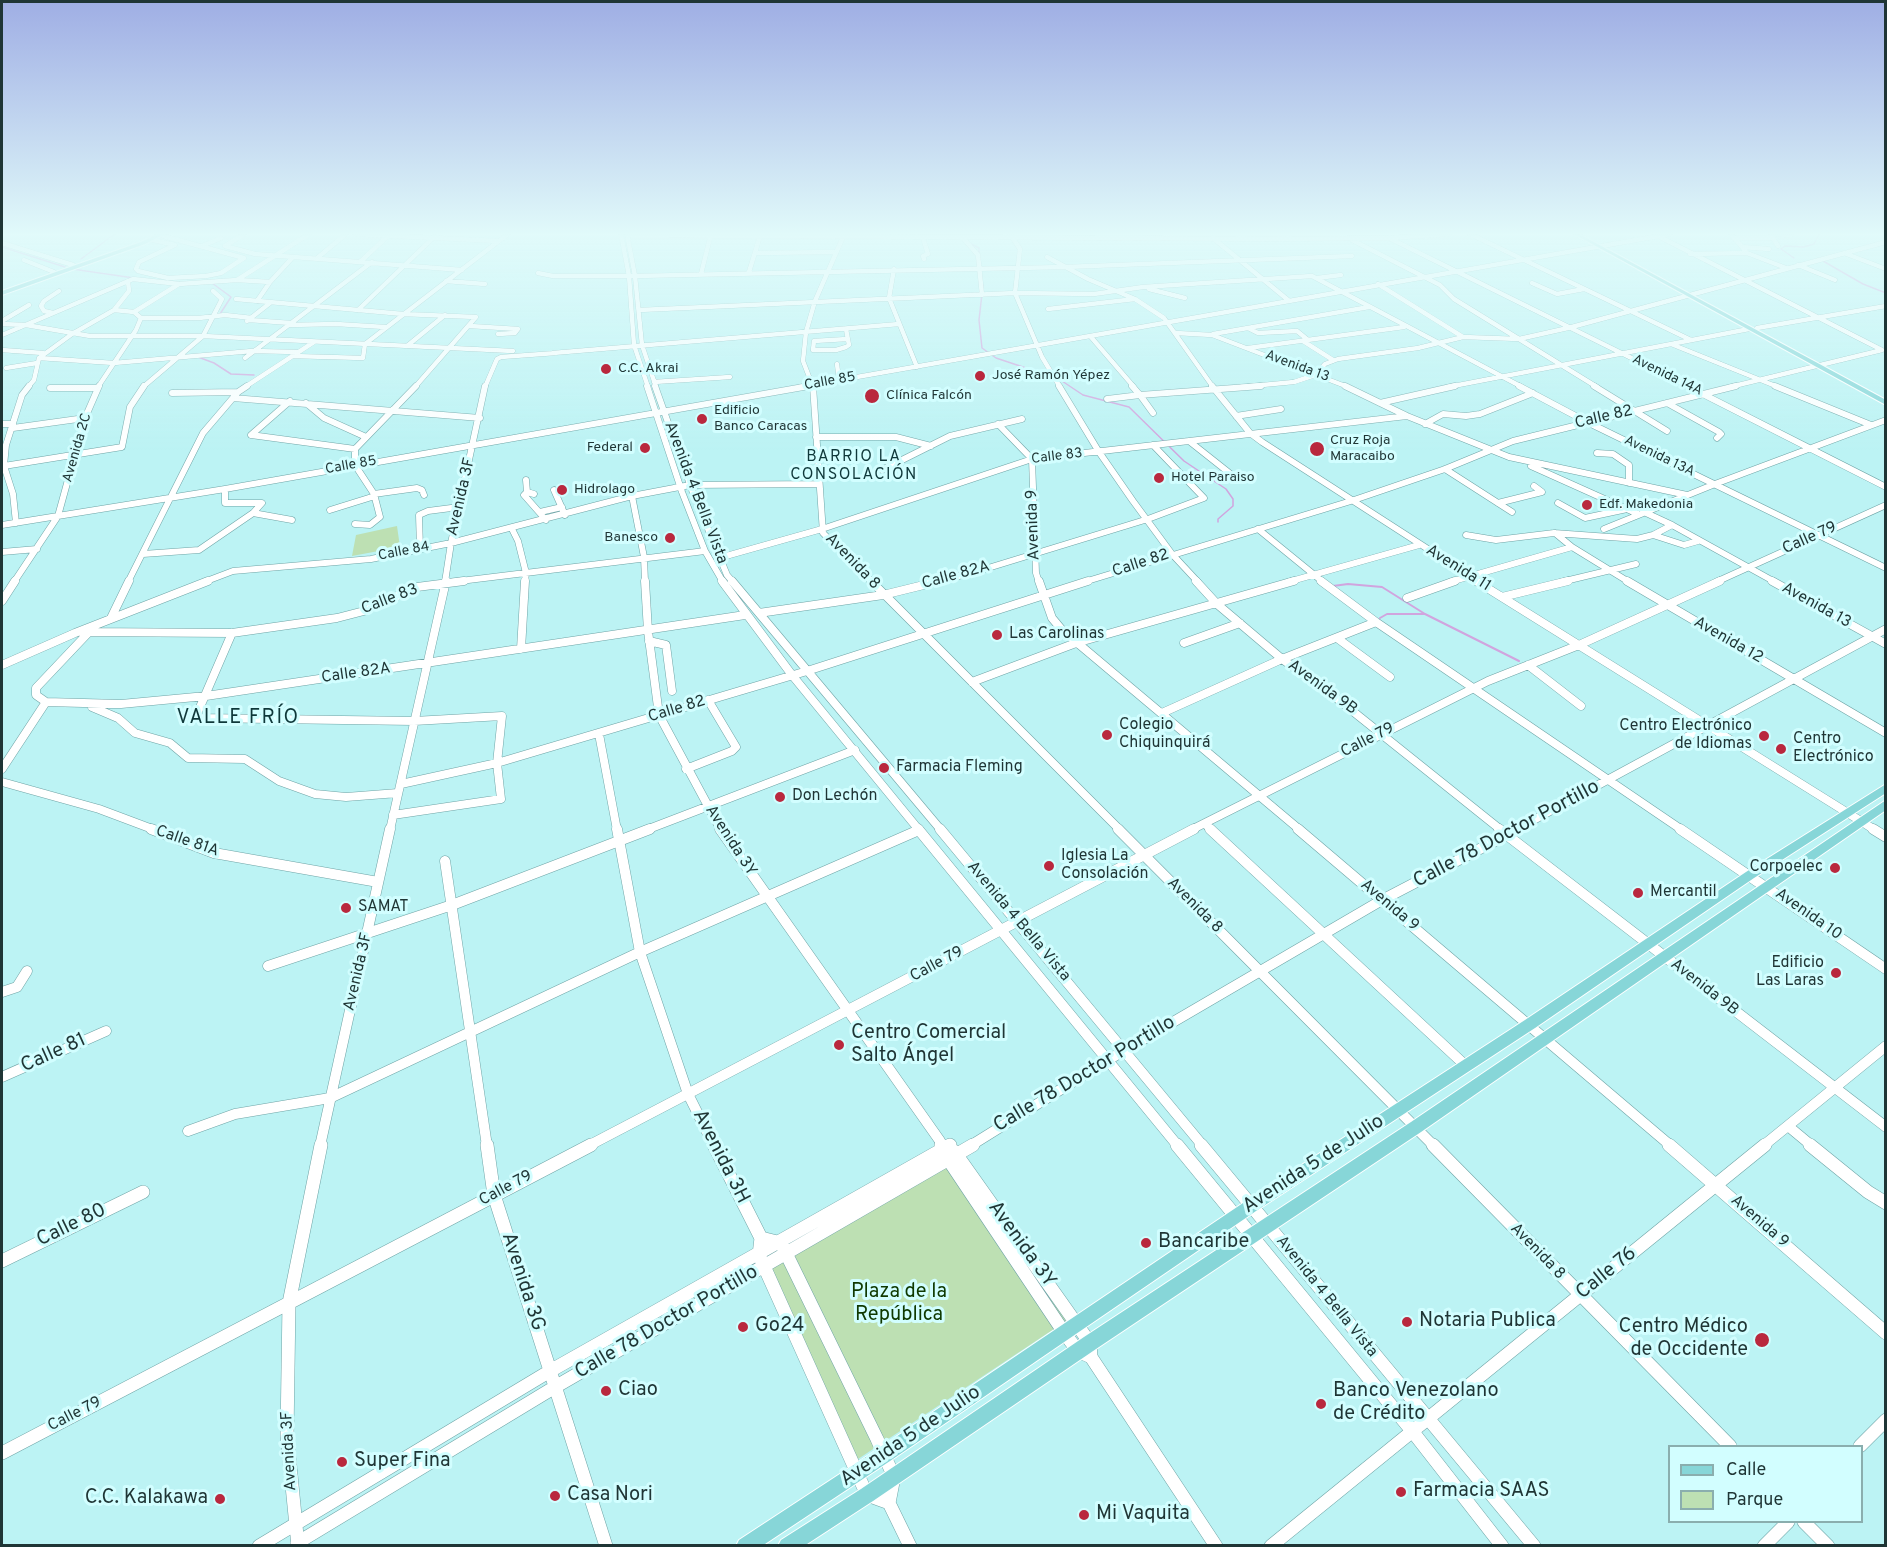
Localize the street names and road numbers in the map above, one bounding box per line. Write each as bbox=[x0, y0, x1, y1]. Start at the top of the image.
street label: Avenida 13 bbox=[1263, 348, 1331, 386]
street label: Avenida 14A bbox=[1629, 352, 1705, 400]
street label: Calle 85 bbox=[803, 369, 857, 395]
street label: Calle 82 bbox=[1573, 402, 1635, 434]
street label: Avenida 2C bbox=[60, 411, 96, 485]
street label: Avenida 4 Bella Vista bbox=[659, 419, 731, 567]
street label: Avenida 13A bbox=[1621, 433, 1697, 481]
street label: Calle 83 bbox=[1030, 446, 1084, 468]
street label: Calle 85 bbox=[324, 453, 378, 479]
street label: Avenida 3F bbox=[444, 456, 480, 538]
street label: Avenida 9 bbox=[1023, 489, 1045, 561]
street label: Calle 79 bbox=[1780, 519, 1840, 559]
street label: Avenida 8 bbox=[820, 530, 884, 594]
street label: Calle 84 bbox=[377, 539, 431, 565]
street label: Avenida 11 bbox=[1422, 541, 1494, 597]
street label: Calle 82 bbox=[1110, 546, 1172, 582]
street label: Calle 82A bbox=[920, 558, 992, 594]
street label: Avenida 13 bbox=[1778, 579, 1854, 633]
street label: Calle 83 bbox=[359, 580, 421, 620]
street label: Avenida 12 bbox=[1690, 613, 1766, 669]
street label: Avenida 9B bbox=[1283, 656, 1361, 720]
street label: Calle 82A bbox=[320, 660, 392, 688]
street label: Calle 82 bbox=[646, 692, 708, 728]
street label: Calle 79 bbox=[1338, 719, 1398, 763]
street label: Calle 78 Doctor Portillo bbox=[1410, 776, 1604, 894]
street label: Avenida 3Y bbox=[700, 802, 760, 880]
street label: Calle 81A bbox=[153, 822, 221, 862]
street label: Avenida 4 Bella Vista bbox=[962, 858, 1074, 986]
street label: Avenida 8 bbox=[1162, 874, 1226, 938]
street label: Avenida 9 bbox=[1356, 876, 1422, 936]
street label: Avenida 10 bbox=[1771, 885, 1845, 945]
street label: Avenida 3F bbox=[341, 931, 377, 1013]
street label: Calle 79 bbox=[907, 943, 967, 987]
street label: Avenida 9B bbox=[1666, 955, 1742, 1021]
street label: Calle 78 Doctor Portillo bbox=[990, 1011, 1180, 1139]
street label: Calle 81 bbox=[18, 1029, 90, 1079]
street label: Avenida 3H bbox=[686, 1106, 754, 1208]
street label: Avenida 5 de Julio bbox=[1239, 1110, 1389, 1220]
street label: Calle 79 bbox=[476, 1167, 536, 1211]
street label: Avenida 9 bbox=[1726, 1192, 1792, 1252]
street label: Avenida 3Y bbox=[982, 1197, 1060, 1293]
street label: Calle 80 bbox=[33, 1199, 111, 1253]
street label: Avenida 8 bbox=[1505, 1220, 1569, 1284]
street label: Avenida 3G bbox=[495, 1230, 549, 1334]
street label: Avenida 4 Bella Vista bbox=[1271, 1232, 1381, 1362]
street label: Calle 76 bbox=[1572, 1242, 1642, 1306]
street label: Calle 78 Doctor Portillo bbox=[571, 1261, 763, 1385]
street label: Avenida 5 de Julio bbox=[836, 1381, 986, 1493]
street label: Calle 79 bbox=[45, 1393, 105, 1437]
street label: Avenida 3F bbox=[278, 1411, 302, 1491]

